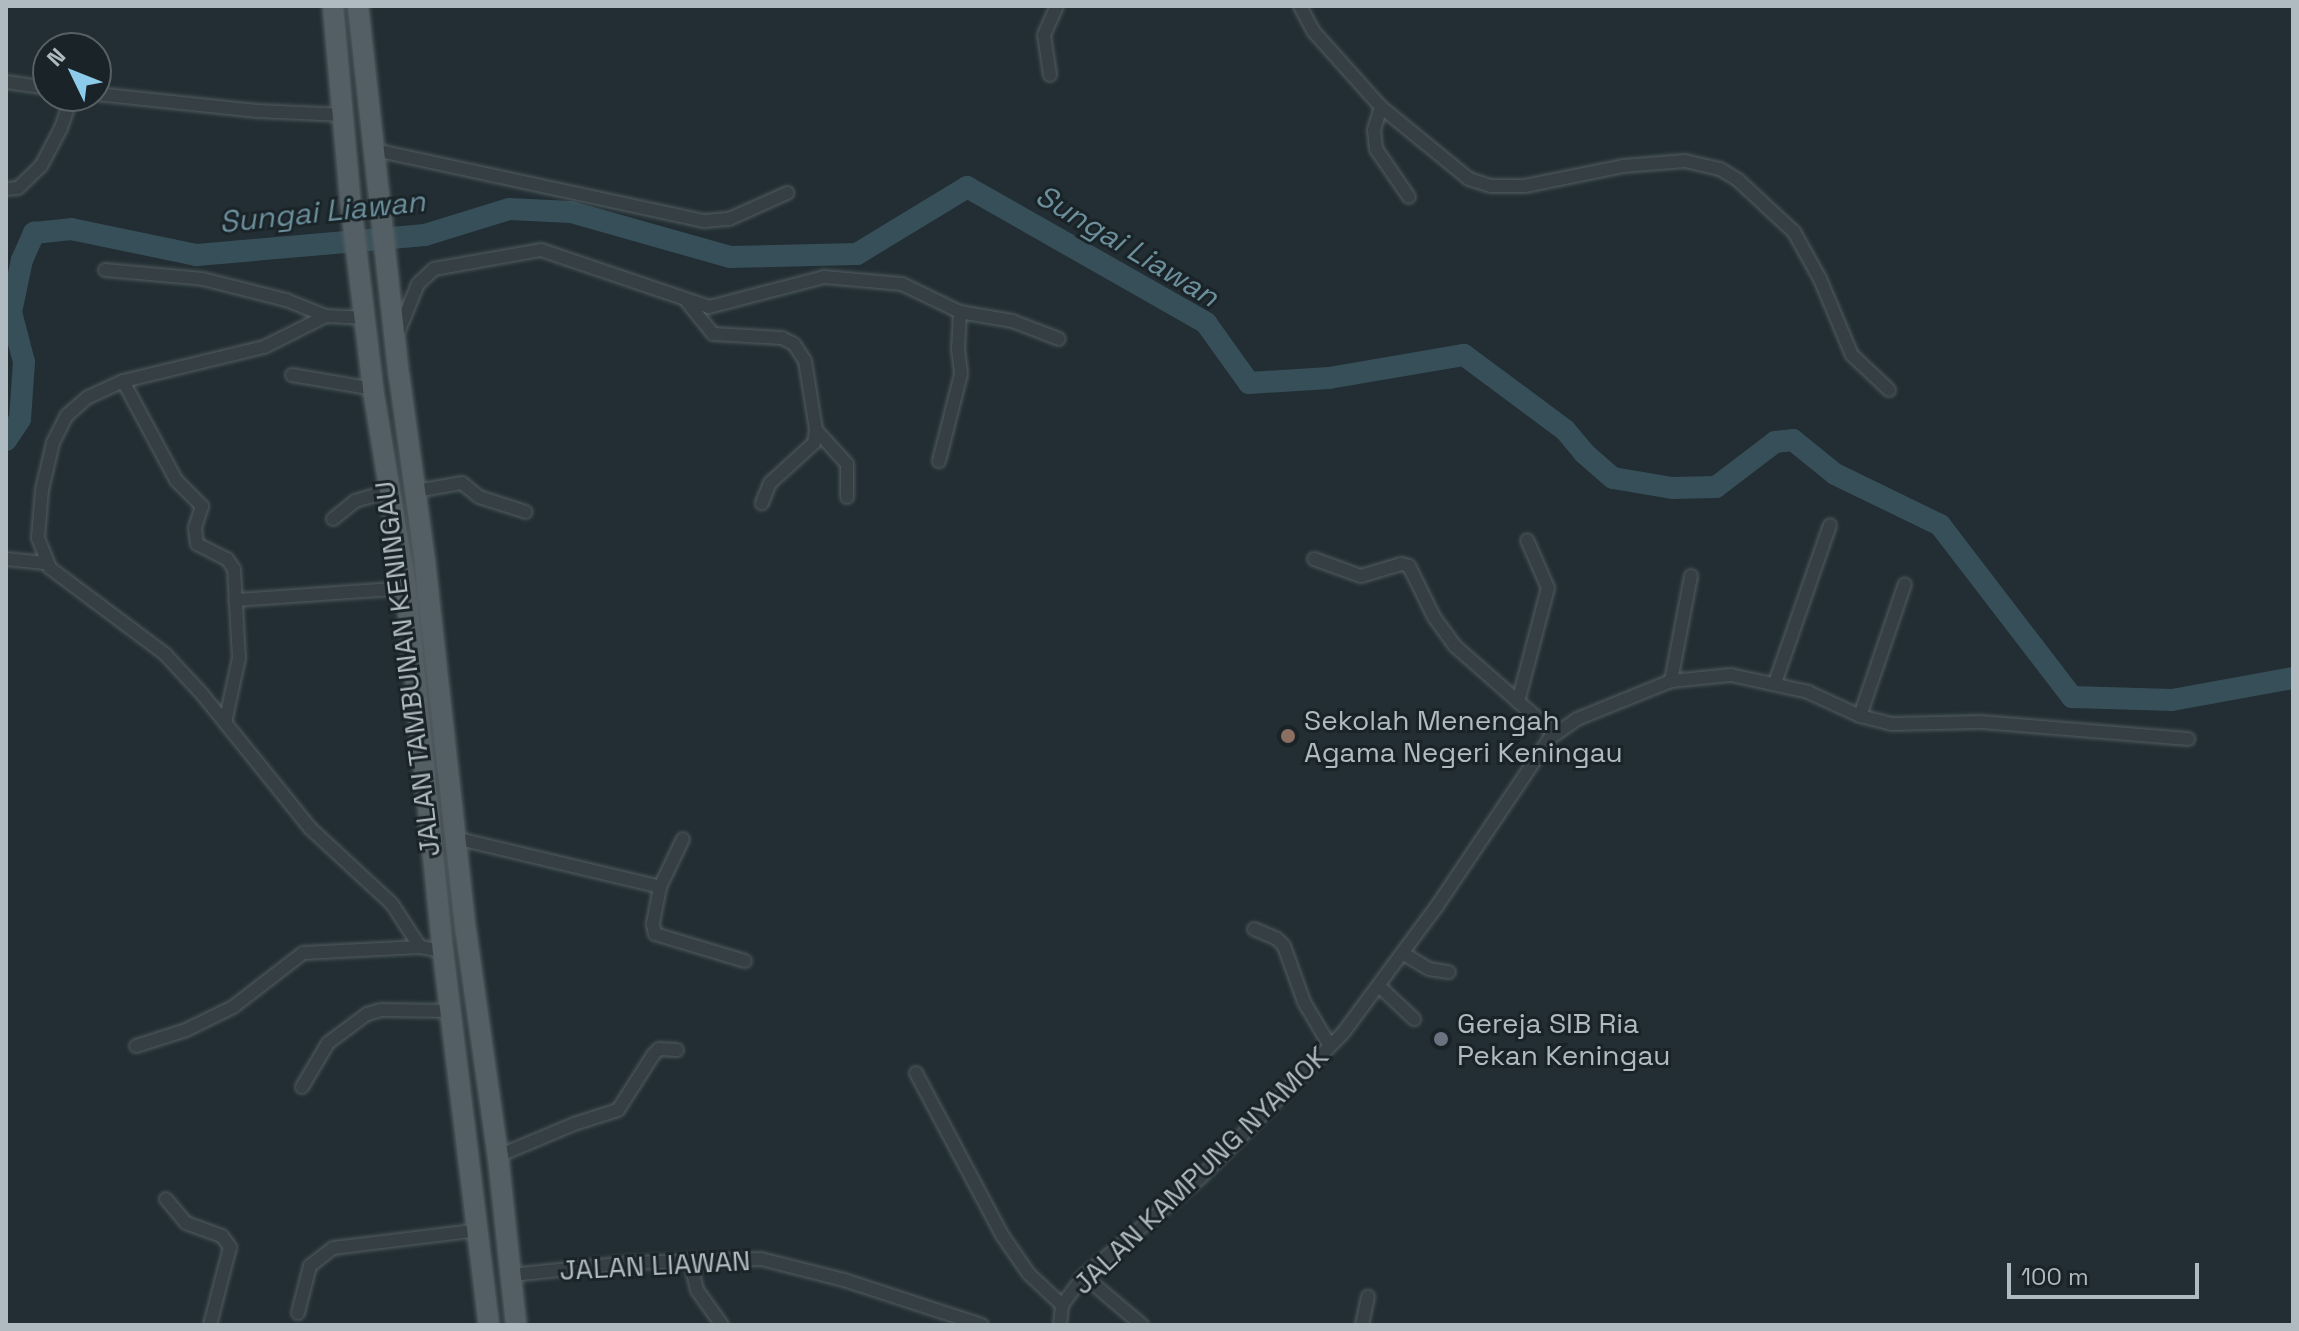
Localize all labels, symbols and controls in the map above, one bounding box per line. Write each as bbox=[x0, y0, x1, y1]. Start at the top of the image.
north arrow bbox=[32, 32, 112, 112]
text: N bbox=[41, 42, 71, 72]
water label: Sungai Liawan bbox=[1029, 177, 1225, 315]
water label: Sungai Liawan bbox=[217, 183, 427, 241]
street label: JALAN TAMBUNAN KENINGAU bbox=[367, 479, 447, 859]
place label: Sekolah Menengah Agama Negeri Keningau bbox=[1304, 703, 1623, 769]
marker: Sekolah Menengah Agama Negeri Keningau bbox=[1279, 727, 1297, 745]
place label: Gereja SIB Ria Pekan Keningau bbox=[1457, 1006, 1670, 1072]
marker: Gereja SIB Ria Pekan Keningau bbox=[1432, 1030, 1450, 1048]
street label: JALAN KAMPUNG NYAMOK bbox=[1065, 1039, 1335, 1301]
street label: JALAN LIAWAN bbox=[559, 1243, 751, 1287]
scale bar bbox=[2011, 1247, 2203, 1297]
text: 100 m bbox=[2021, 1261, 2089, 1292]

